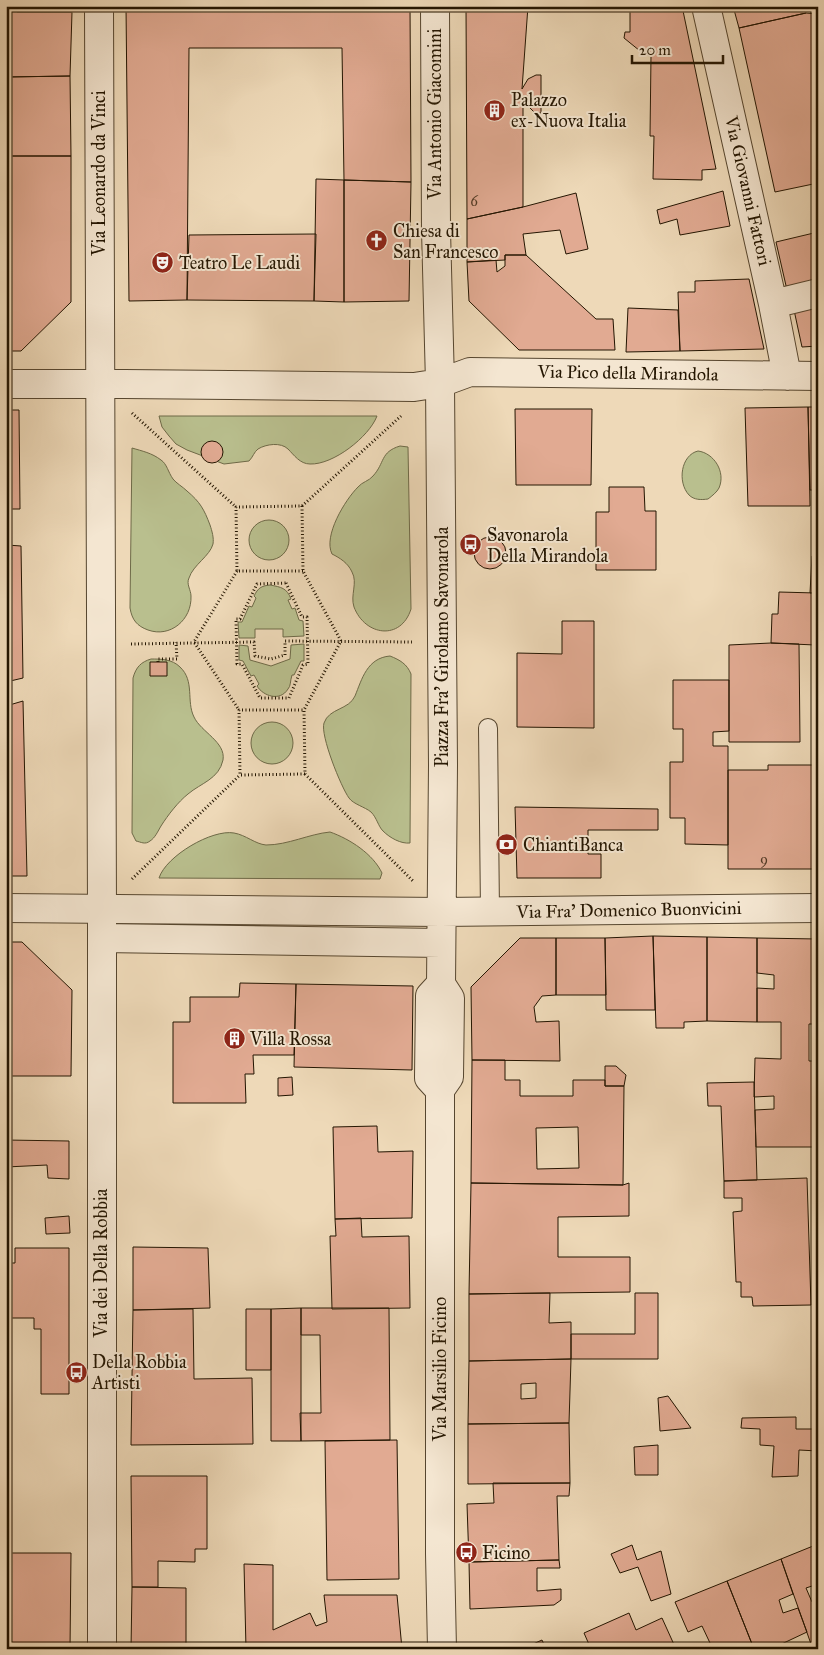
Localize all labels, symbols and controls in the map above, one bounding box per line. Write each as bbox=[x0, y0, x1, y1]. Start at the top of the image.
street label: Via Antonio Giacomini bbox=[424, 28, 446, 201]
scale bar bbox=[632, 32, 723, 64]
text: 20 m bbox=[639, 41, 671, 59]
place label: Palazzo ex-Nuova Italia bbox=[511, 89, 627, 132]
street label: Via Leonardo da Vinci bbox=[88, 90, 110, 257]
building icon: Palazzo ex-Nuova Italia bbox=[483, 98, 507, 122]
street label: Via Giovanni Fattori bbox=[720, 113, 776, 268]
house number: 6 bbox=[470, 192, 479, 210]
place label: Chiesa di San Francesco bbox=[393, 220, 498, 263]
church icon: Chiesa di San Francesco bbox=[365, 229, 389, 253]
theatre icon: Teatro Le Laudi bbox=[151, 251, 175, 275]
place label: Teatro Le Laudi bbox=[179, 252, 300, 274]
street label: Via Pico della Mirandola bbox=[536, 360, 719, 386]
place label: Savonarola Della Mirandola bbox=[487, 524, 609, 567]
street label: Piazza Fra' Girolamo Savonarola bbox=[431, 526, 453, 767]
bus stop icon: Savonarola Della Mirandola bbox=[459, 533, 483, 557]
bank icon: ChiantiBanca bbox=[495, 833, 519, 857]
place label: ChiantiBanca bbox=[523, 834, 624, 856]
house number: 9 bbox=[760, 850, 768, 868]
street label: Via Fra' Domenico Buonvicini bbox=[515, 897, 742, 923]
building icon: Villa Rossa bbox=[222, 1027, 246, 1051]
place label: Villa Rossa bbox=[249, 1028, 332, 1050]
street label: Via dei Della Robbia bbox=[90, 1188, 112, 1338]
street label: Via Marsilio Ficino bbox=[429, 1297, 451, 1442]
place label: Della Robbia Artisti bbox=[91, 1351, 187, 1394]
bus stop icon: Della Robbia Artisti bbox=[64, 1360, 88, 1384]
bus stop icon: Ficino bbox=[454, 1541, 478, 1565]
place label: Ficino bbox=[482, 1542, 530, 1564]

